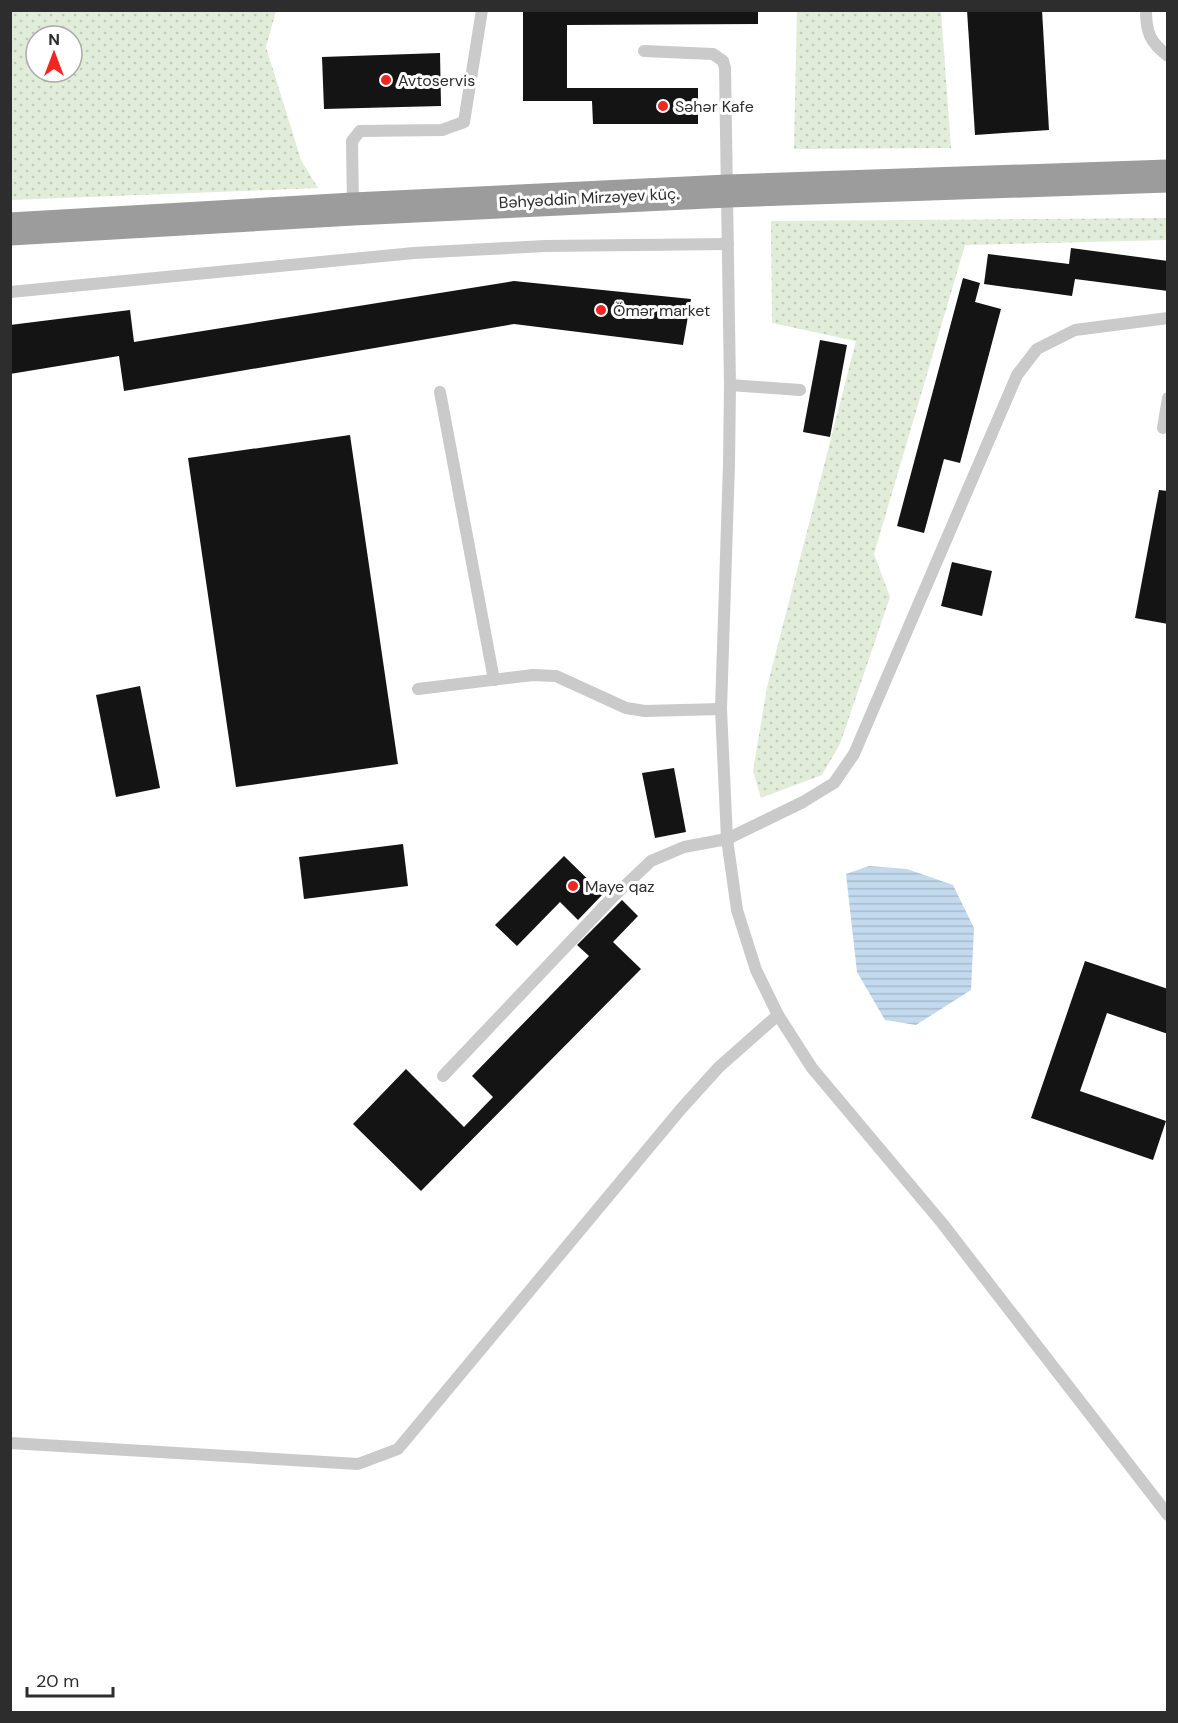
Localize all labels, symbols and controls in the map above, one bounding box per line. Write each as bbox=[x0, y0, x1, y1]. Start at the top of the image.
north arrow bbox=[24, 24, 84, 84]
text: N bbox=[48, 29, 60, 50]
place label: Avtoservis bbox=[398, 70, 475, 91]
marker: Avtoservis bbox=[379, 73, 393, 87]
place label: Səhər Kafe bbox=[675, 96, 754, 117]
marker: Səhər Kafe bbox=[656, 99, 670, 113]
street label: Bəhyəddin Mirzəyev küç. bbox=[498, 183, 680, 213]
place label: Ömər market bbox=[613, 300, 710, 321]
marker: Ömər market bbox=[594, 303, 608, 317]
place label: Maye qaz bbox=[585, 876, 654, 897]
marker: Maye qaz bbox=[566, 879, 580, 893]
scale bar bbox=[27, 1660, 112, 1698]
text: 20 m bbox=[36, 1669, 79, 1693]

